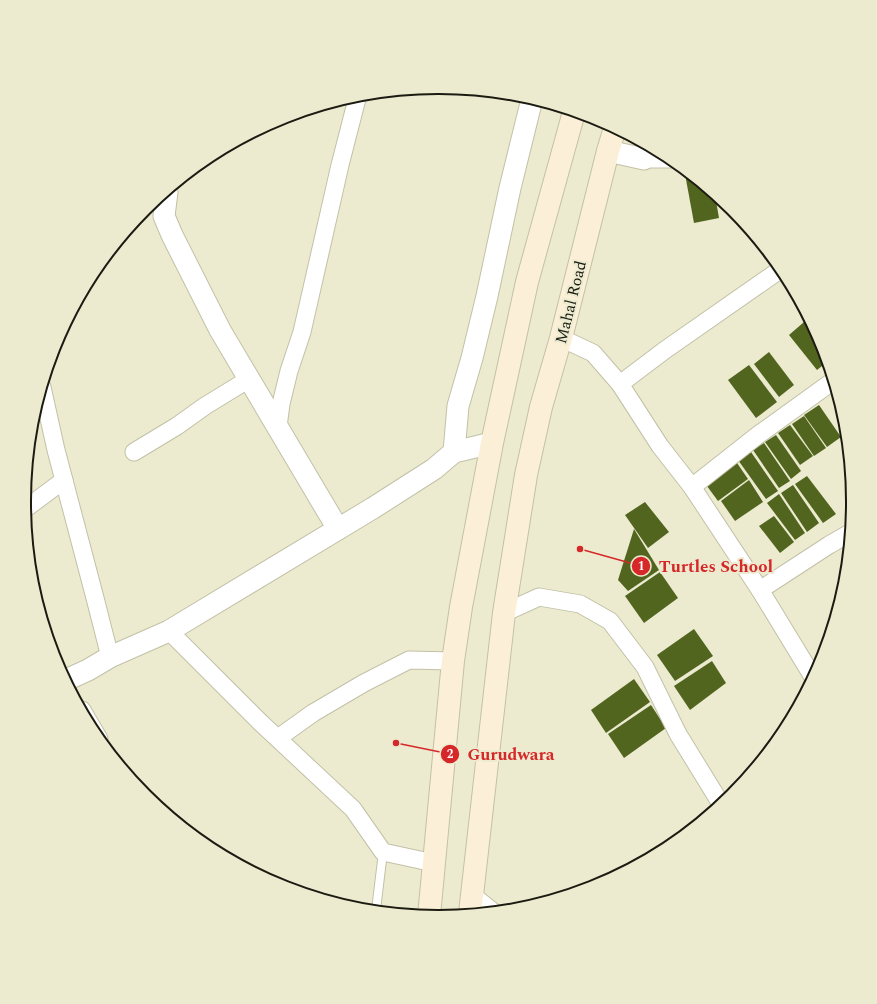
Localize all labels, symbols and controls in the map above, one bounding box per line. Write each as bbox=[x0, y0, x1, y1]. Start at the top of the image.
street label: Mahal Road bbox=[549, 258, 593, 346]
callout: Turtles School bbox=[631, 551, 781, 580]
text: Turtles School bbox=[659, 554, 774, 580]
text: 1 bbox=[638, 557, 644, 576]
callout: Gurudwara bbox=[440, 739, 563, 768]
text: Gurudwara bbox=[467, 742, 555, 768]
text: 2 bbox=[447, 745, 454, 764]

